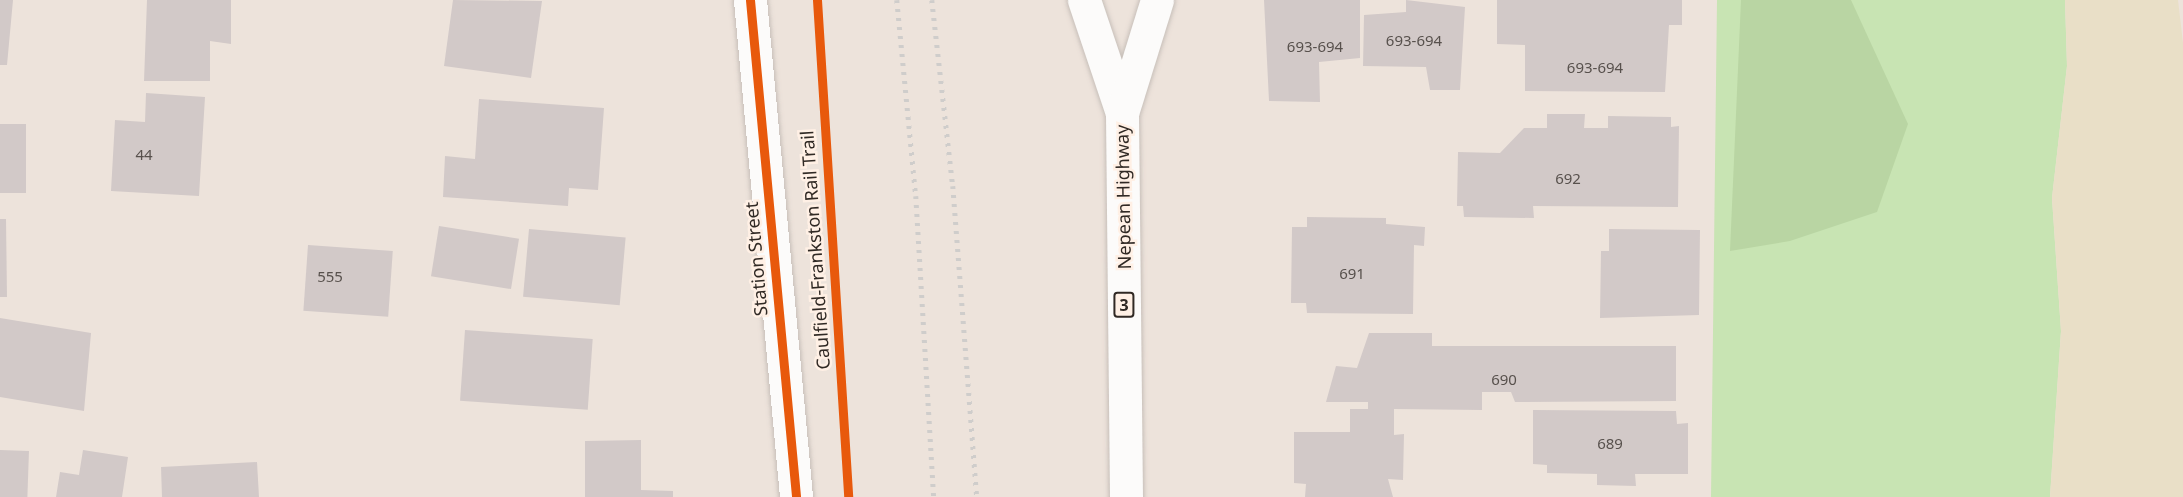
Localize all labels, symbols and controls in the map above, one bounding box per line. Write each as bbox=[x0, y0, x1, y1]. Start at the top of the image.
house number: 693-694 bbox=[1386, 32, 1442, 50]
house number: 693-694 bbox=[1287, 38, 1343, 56]
house number: 693-694 bbox=[1567, 59, 1623, 77]
street label: Nepean Highway bbox=[1111, 125, 1135, 269]
street label: Caulfield-Frankston Rail Trail bbox=[796, 130, 834, 370]
house number: 44 bbox=[135, 146, 153, 164]
house number: 692 bbox=[1555, 170, 1581, 188]
street label: Station Street bbox=[740, 201, 772, 317]
house number: 691 bbox=[1339, 265, 1365, 283]
house number: 555 bbox=[317, 268, 343, 286]
road number: 3 bbox=[1112, 292, 1136, 318]
house number: 690 bbox=[1491, 371, 1517, 389]
house number: 689 bbox=[1597, 435, 1623, 453]

